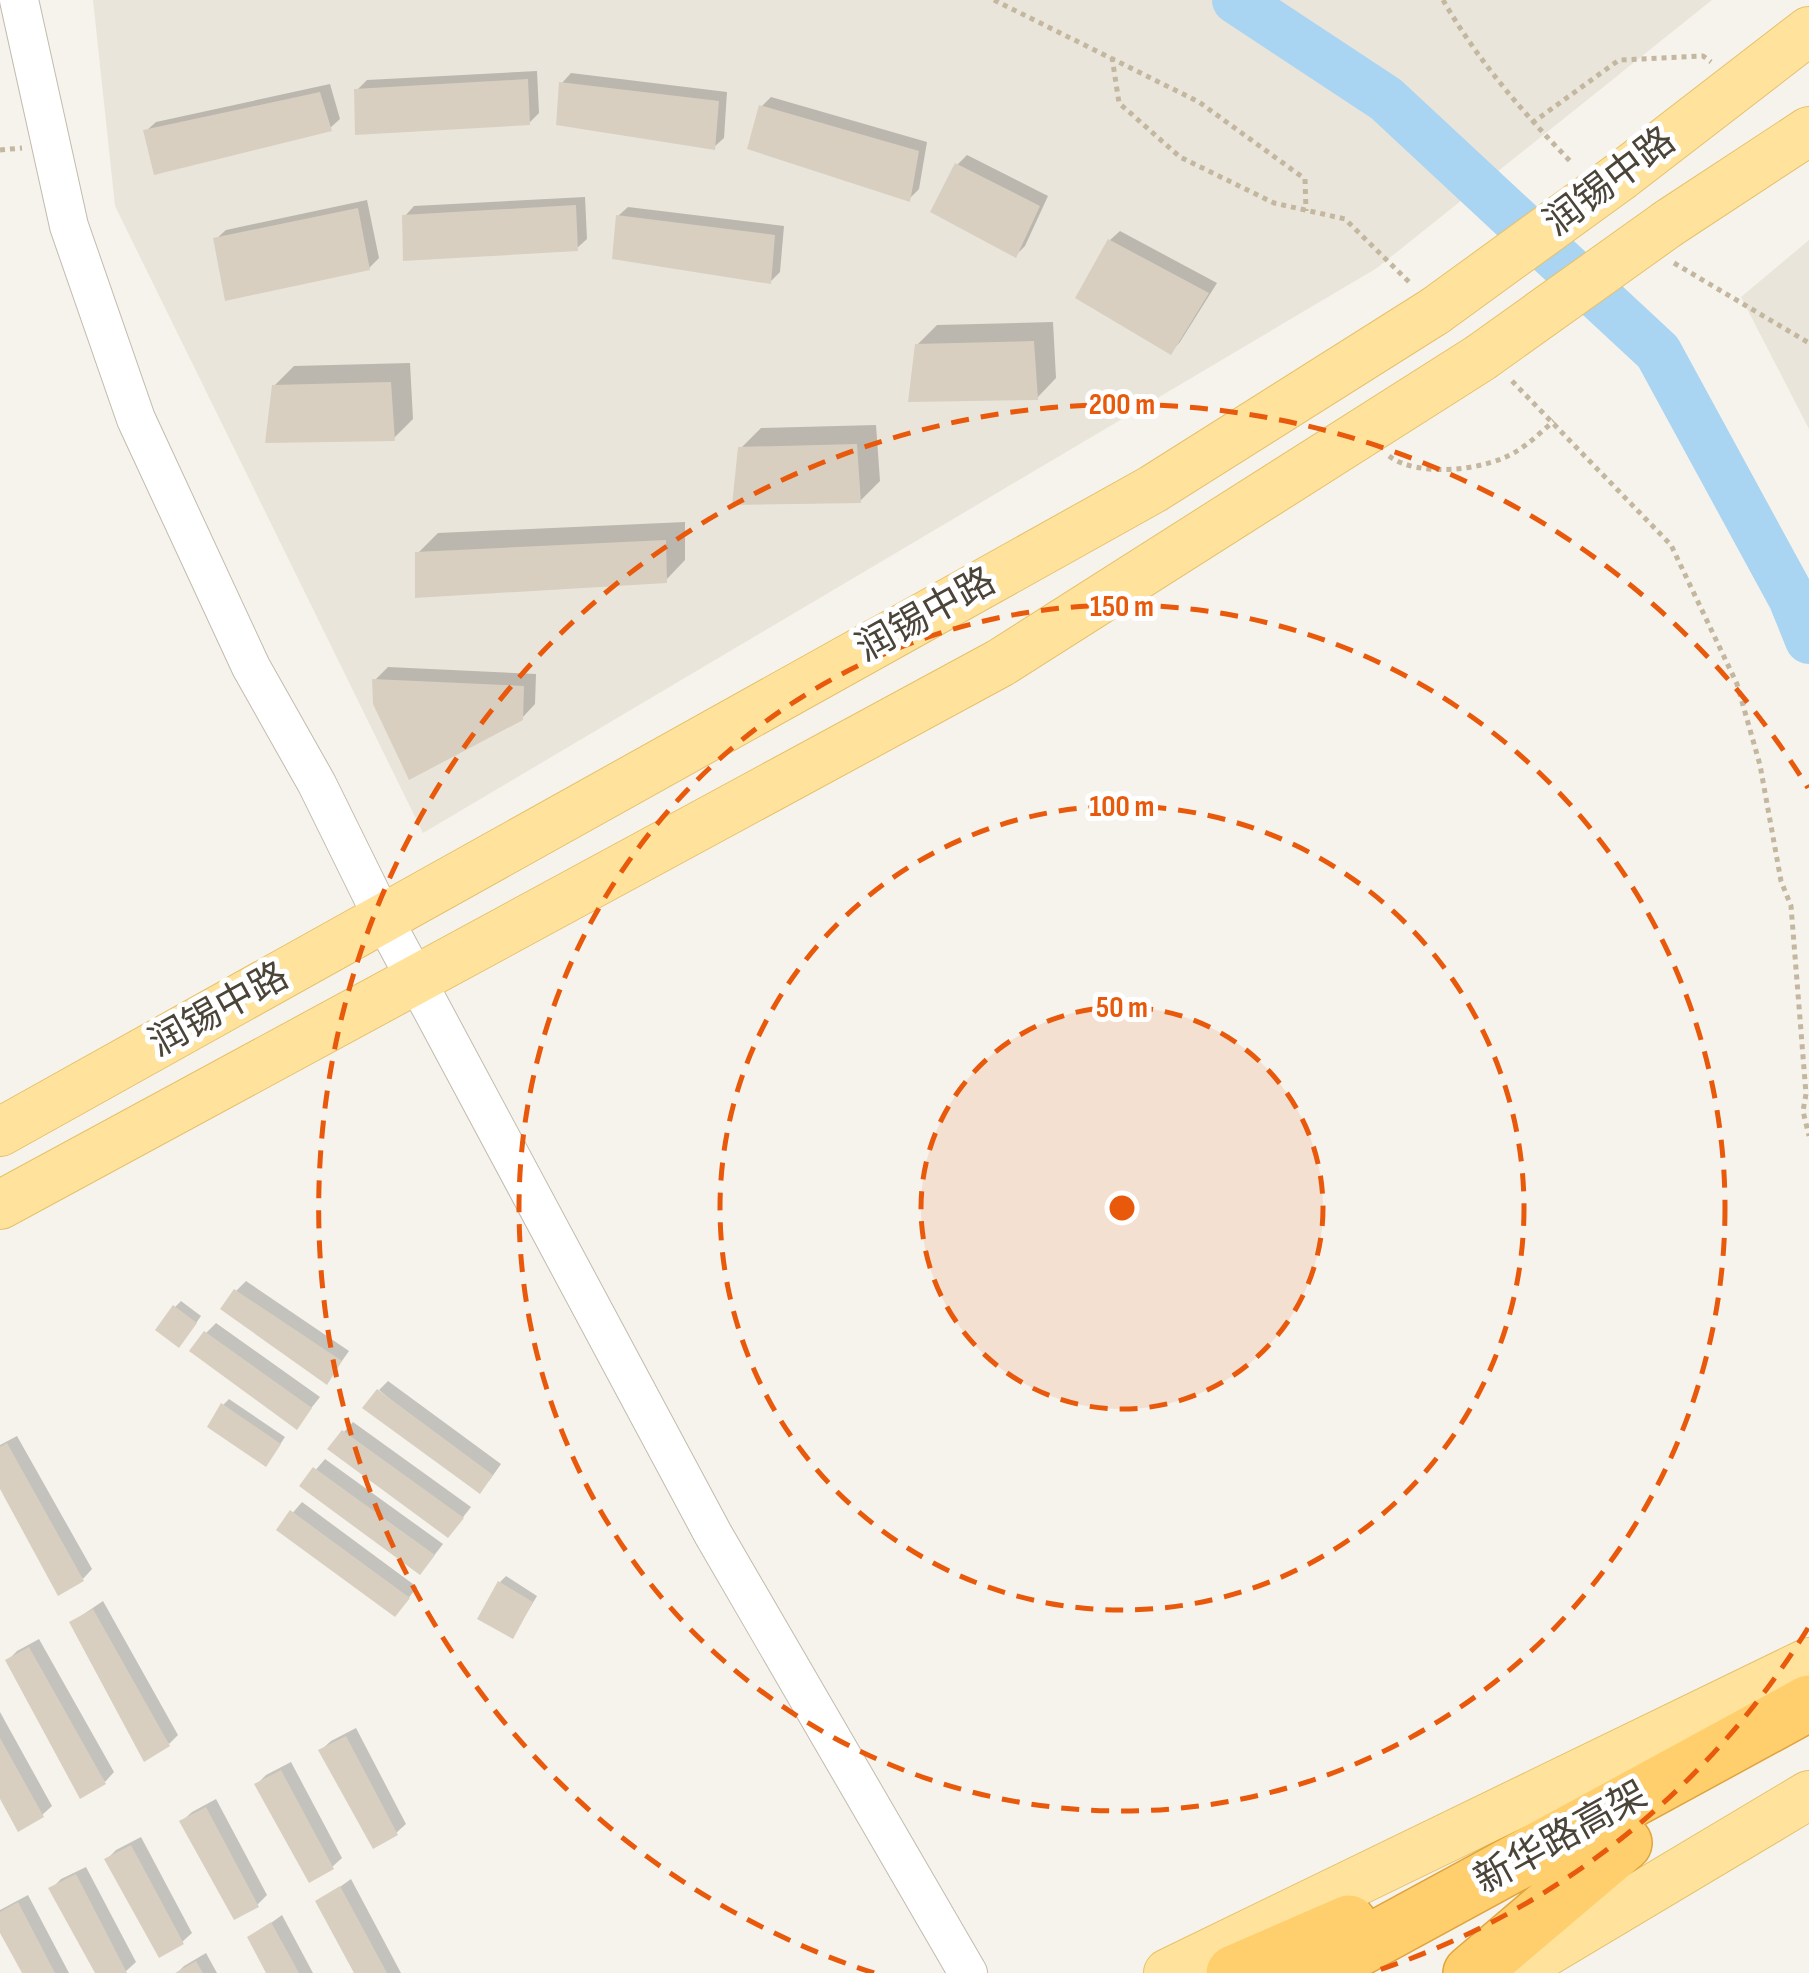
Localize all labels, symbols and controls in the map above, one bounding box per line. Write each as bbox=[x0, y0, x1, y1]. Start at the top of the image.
street label: 润锡中路 bbox=[1536, 118, 1684, 246]
text: 200 m bbox=[1089, 387, 1155, 423]
street label: 润锡中路 bbox=[849, 558, 1003, 672]
text: 150 m bbox=[1090, 589, 1154, 625]
text: 100 m bbox=[1090, 789, 1154, 825]
street label: 润锡中路 bbox=[142, 953, 296, 1067]
text: 50 m bbox=[1096, 990, 1148, 1026]
centre of rings bbox=[1104, 1190, 1140, 1226]
street label: 新华路高架 bbox=[1467, 1772, 1655, 1904]

